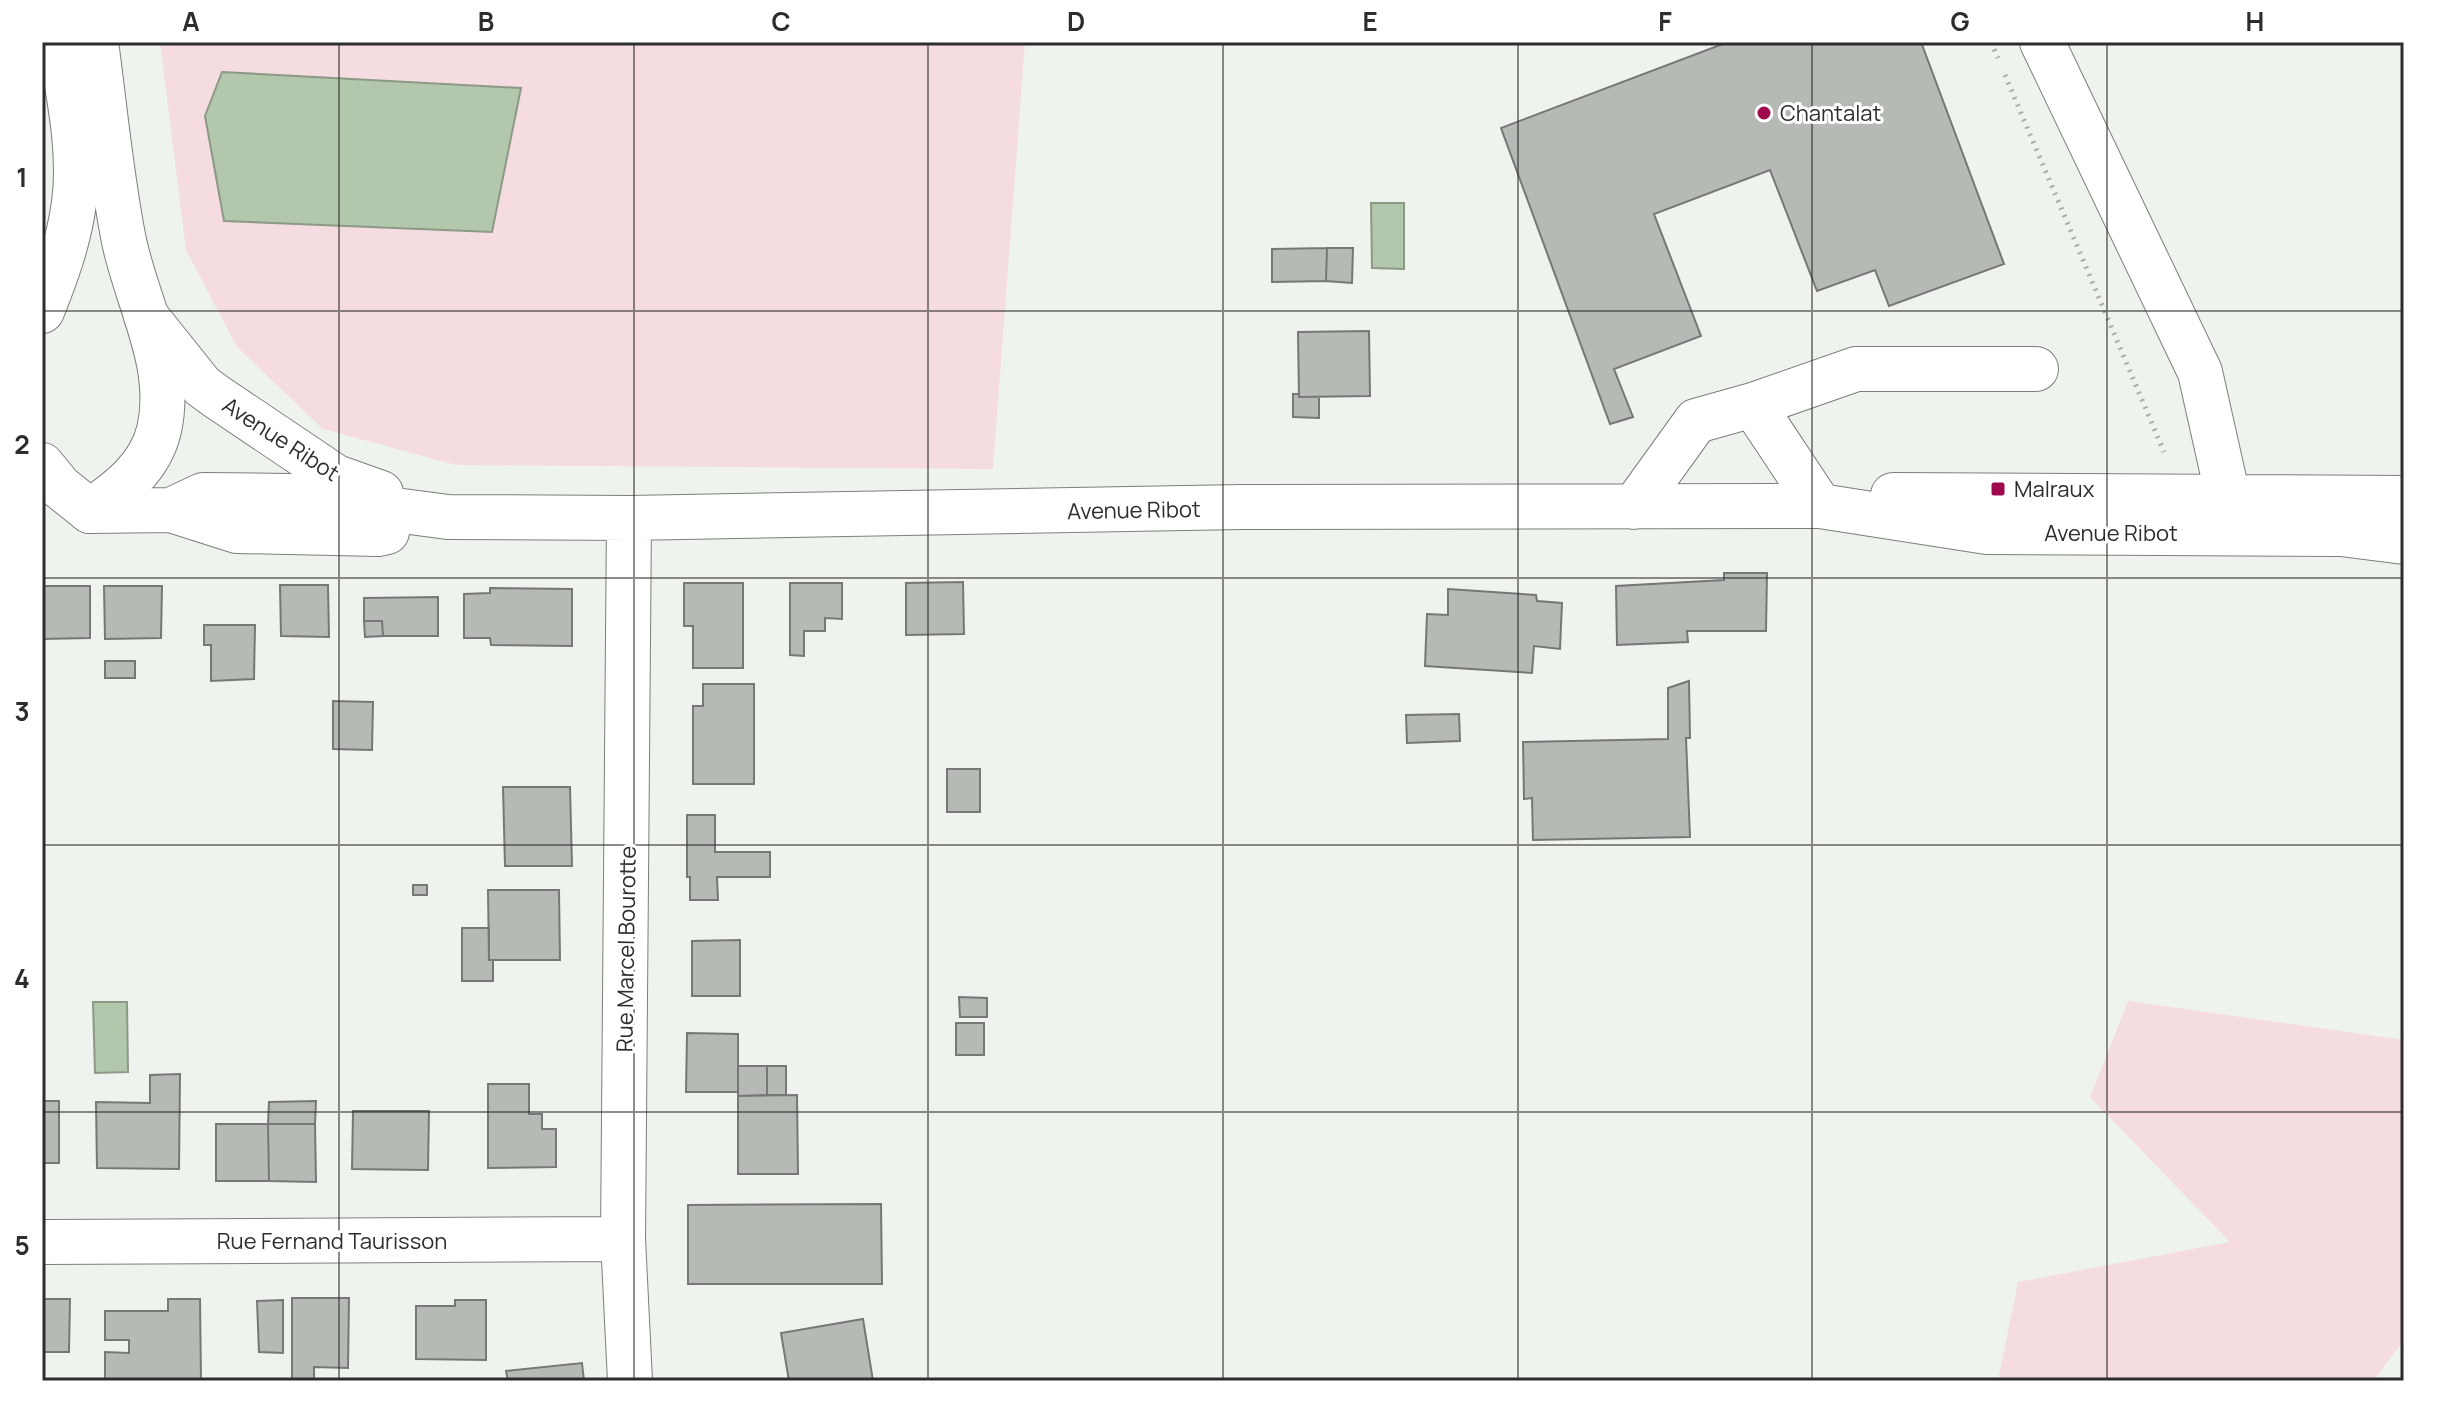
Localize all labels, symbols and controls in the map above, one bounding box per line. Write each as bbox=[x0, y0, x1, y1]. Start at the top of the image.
text: A bbox=[182, 3, 200, 39]
text: B bbox=[478, 3, 494, 39]
text: C bbox=[771, 3, 791, 39]
text: D bbox=[1067, 3, 1085, 39]
text: E bbox=[1362, 3, 1378, 39]
text: F bbox=[1658, 3, 1672, 39]
text: G bbox=[1950, 3, 1970, 39]
text: H bbox=[2246, 3, 2264, 39]
place label: Chantalat bbox=[1780, 98, 1881, 128]
marker: Chantalat bbox=[1755, 104, 1773, 122]
text: 1 bbox=[16, 159, 28, 195]
street label: Avenue Ribot bbox=[217, 390, 345, 488]
text: 2 bbox=[14, 426, 30, 462]
place label: Malraux bbox=[2014, 474, 2095, 504]
marker: Malraux bbox=[1989, 480, 2007, 498]
street label: Avenue Ribot bbox=[1067, 494, 1201, 526]
street label: Avenue Ribot bbox=[2044, 518, 2178, 548]
text: 3 bbox=[14, 693, 30, 729]
street label: Rue Marcel Bourotte bbox=[609, 845, 643, 1052]
text: 4 bbox=[14, 960, 30, 996]
street label: Rue Fernand Taurisson bbox=[217, 1226, 447, 1256]
text: 5 bbox=[14, 1227, 30, 1263]

